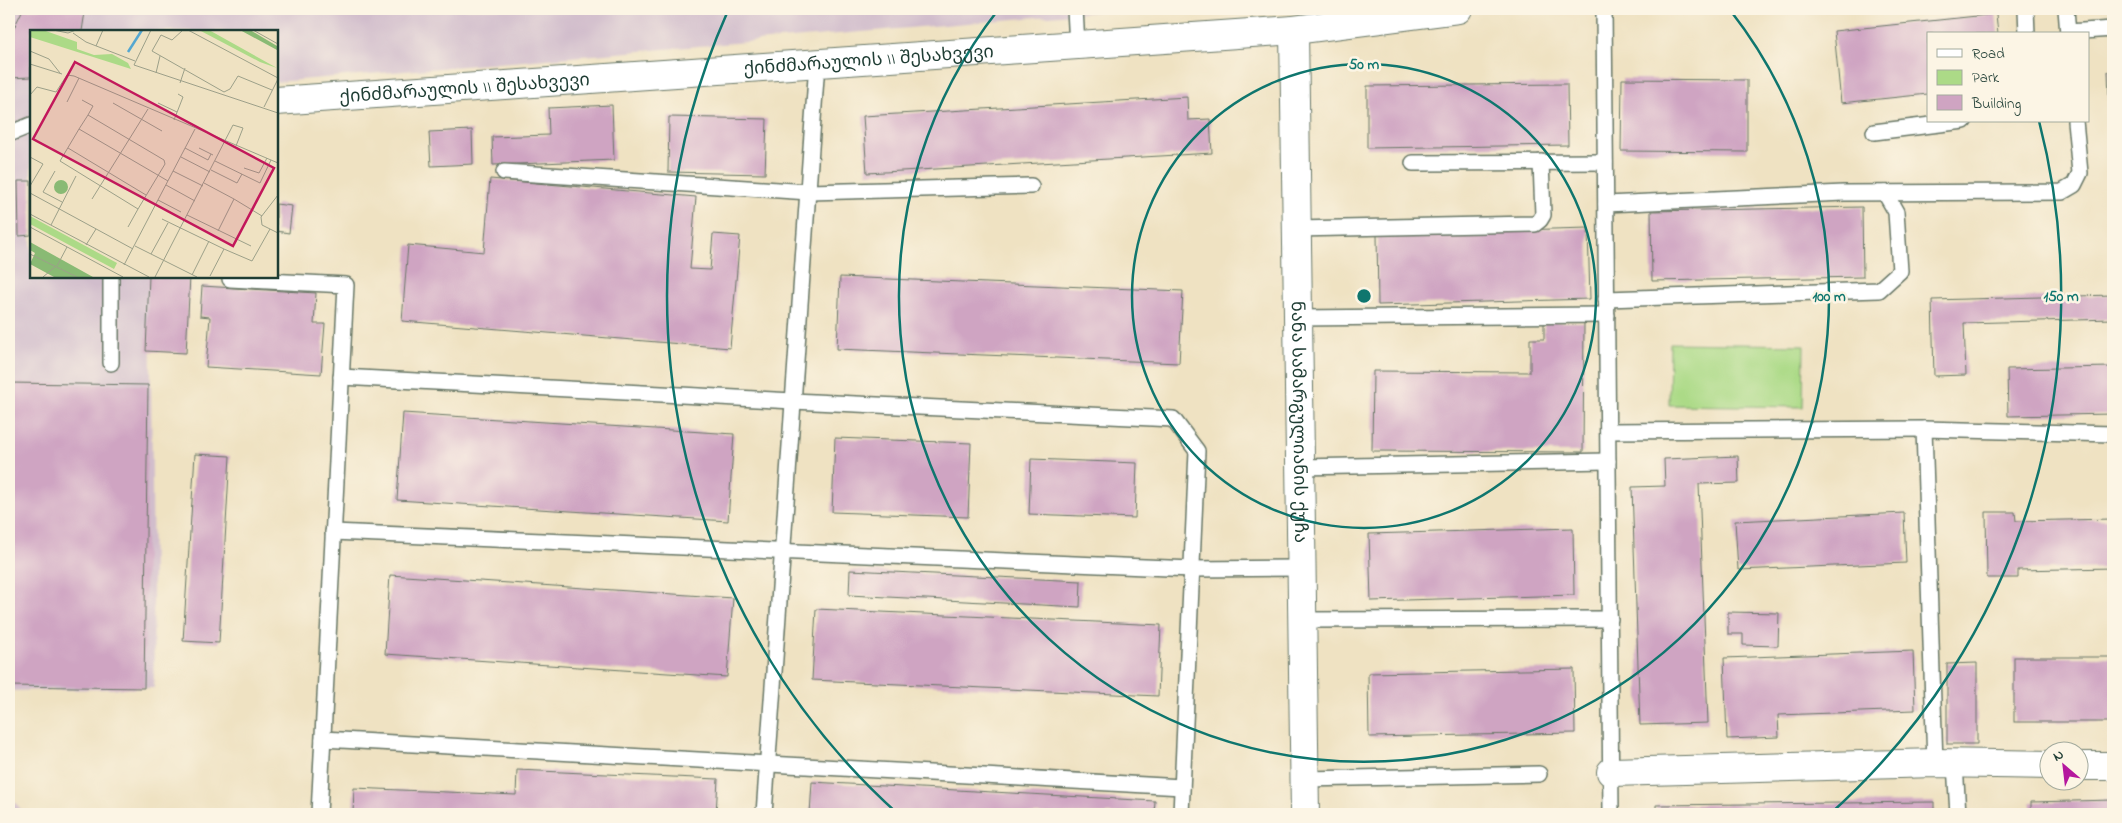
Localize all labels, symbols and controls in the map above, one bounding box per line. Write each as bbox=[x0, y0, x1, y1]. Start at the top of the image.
inset map bbox=[30, 30, 278, 278]
legend bbox=[1927, 32, 2090, 122]
street label: ქინძმარაულის II შესახვევი bbox=[743, 40, 995, 83]
text: Road bbox=[1972, 43, 2005, 65]
text: 50 m bbox=[1349, 54, 1380, 76]
text: Park bbox=[1972, 67, 2000, 89]
street label: ქინძმარაულის II შესახვევი bbox=[339, 68, 591, 112]
text: Building bbox=[1971, 93, 2021, 116]
text: 100 m bbox=[1812, 286, 1846, 308]
text: 150 m bbox=[2043, 286, 2079, 308]
centre of rings bbox=[1355, 287, 1373, 305]
street label: ნანა სამარგულიანის ქუჩა bbox=[1283, 301, 1312, 543]
north arrow bbox=[2040, 740, 2090, 790]
text: N bbox=[2049, 744, 2068, 767]

